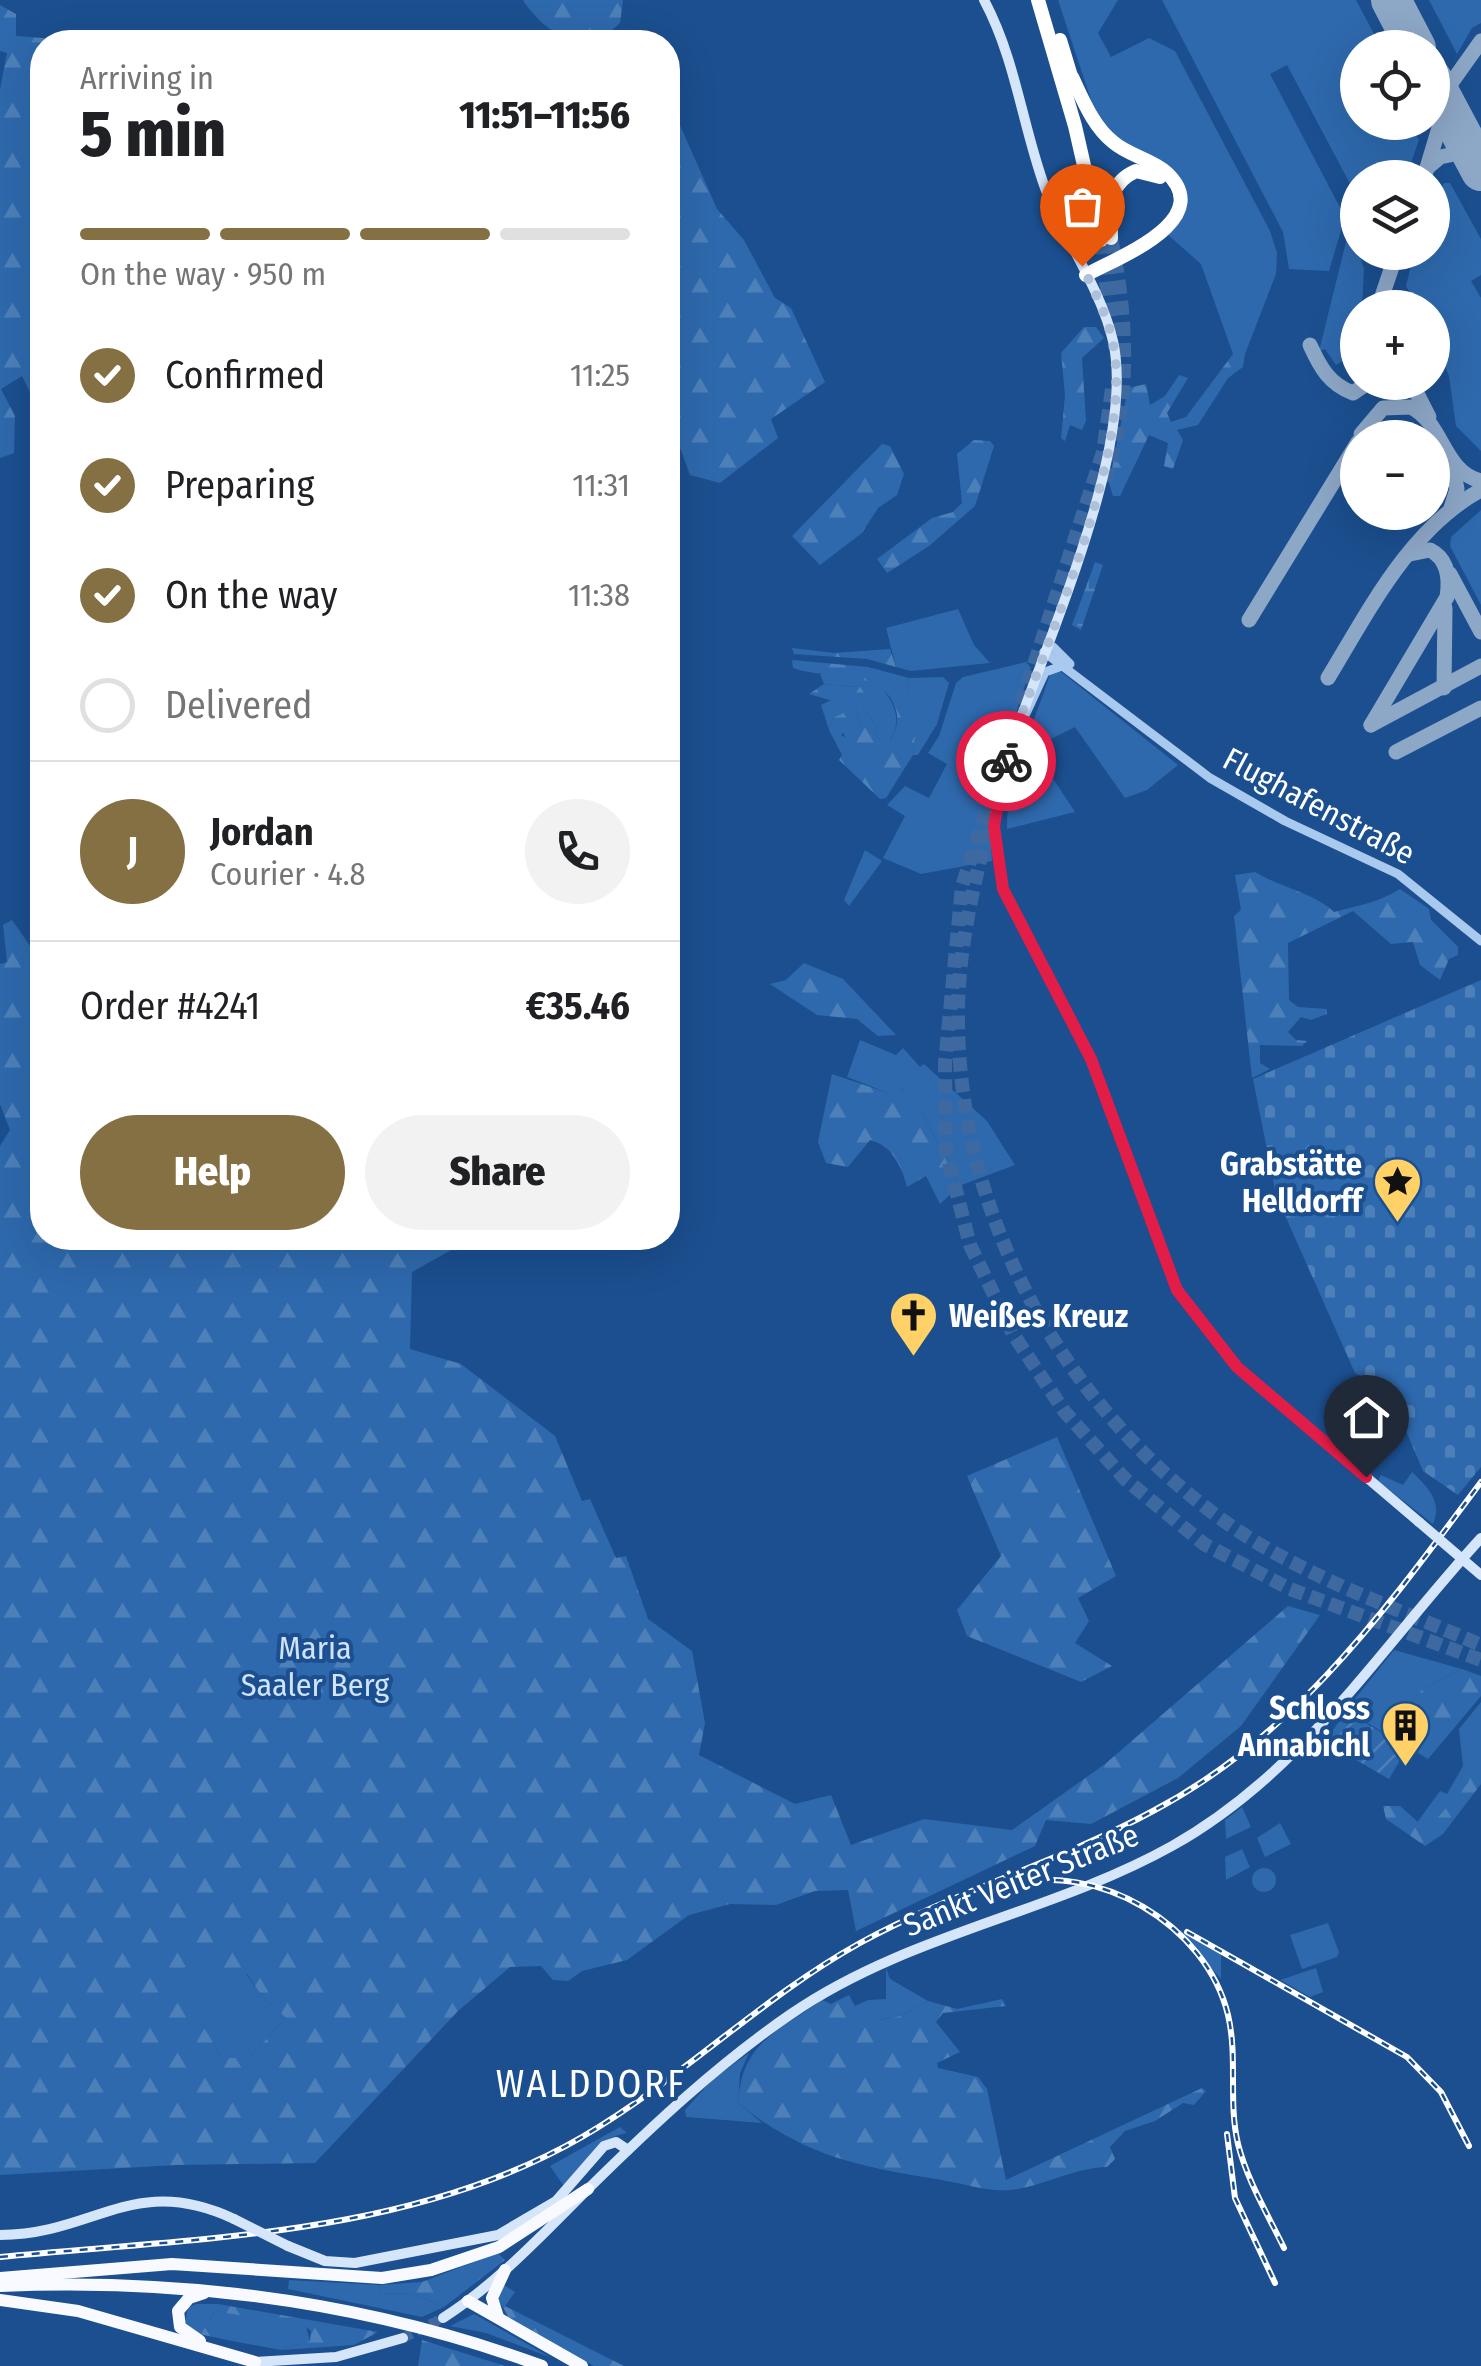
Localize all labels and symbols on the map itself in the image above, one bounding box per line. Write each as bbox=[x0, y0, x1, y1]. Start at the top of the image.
pin bbox=[1040, 164, 1125, 267]
courier bbox=[956, 711, 1056, 811]
street label: Flughafenstraße bbox=[1217, 740, 1421, 872]
place label: Grabstätte Helldorff bbox=[1220, 1145, 1364, 1220]
place icon: Grabstätte Helldorff bbox=[1371, 1156, 1423, 1224]
church icon: Weißes Kreuz bbox=[888, 1290, 940, 1358]
place label: Weißes Kreuz bbox=[949, 1297, 1128, 1335]
pin bbox=[1324, 1375, 1409, 1478]
park label: Maria Saaler Berg bbox=[241, 1629, 389, 1704]
place label: Schloss Annabichl bbox=[1237, 1689, 1370, 1764]
building icon: Schloss Annabichl bbox=[1379, 1700, 1431, 1768]
street label: Sankt Veiter Straße bbox=[898, 1816, 1144, 1944]
district label: WALDDORF bbox=[496, 2061, 686, 2107]

